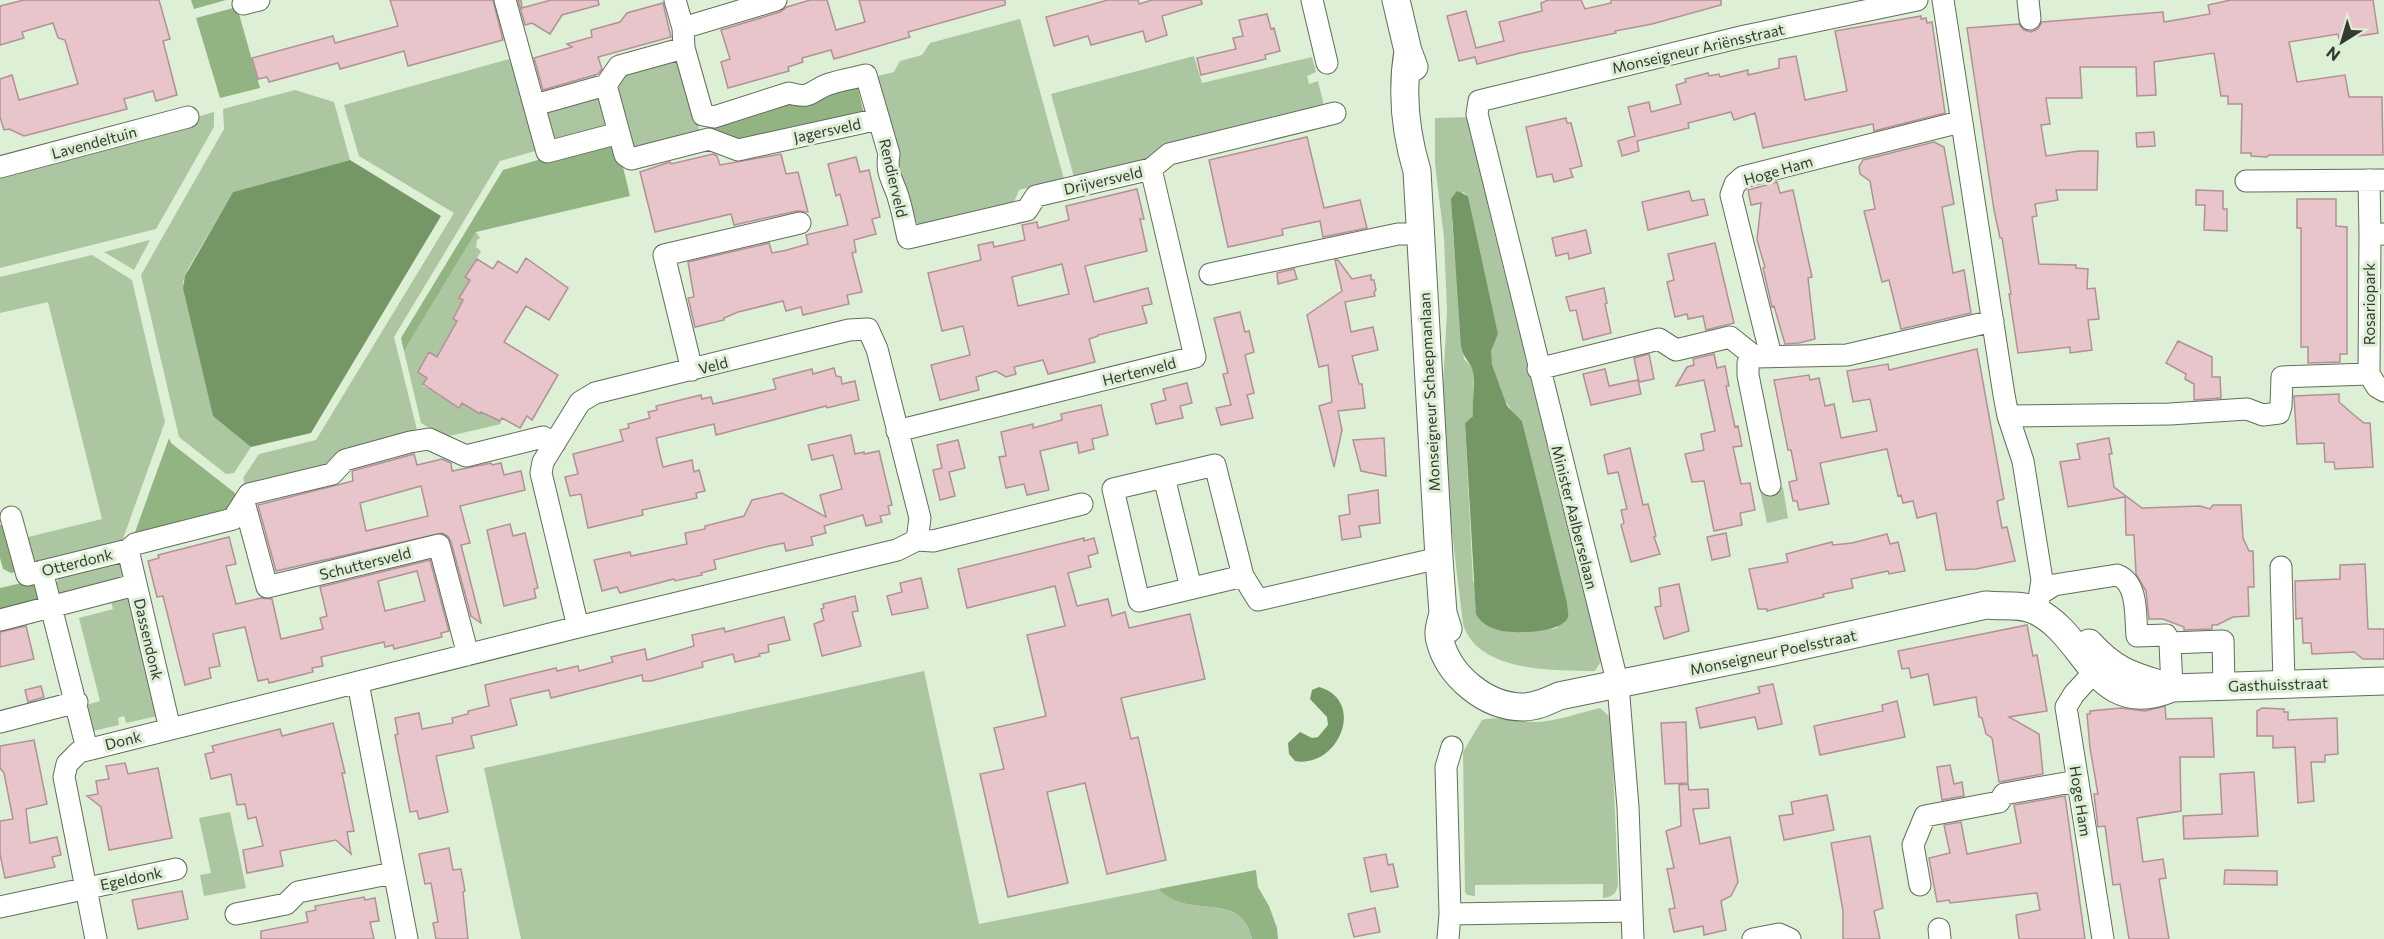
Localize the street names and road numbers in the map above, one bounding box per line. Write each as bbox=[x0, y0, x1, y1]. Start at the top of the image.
street label: Monseigneur Ariënsstraat bbox=[1610, 19, 1786, 77]
street label: Jagersveld bbox=[792, 114, 862, 146]
street label: Lavendeltuin bbox=[49, 122, 139, 162]
street label: Rendierveld bbox=[876, 137, 912, 219]
street label: Hoge Ham bbox=[1741, 152, 1815, 188]
street label: Drijversveld bbox=[1062, 162, 1144, 198]
street label: Rosariopark bbox=[2360, 263, 2378, 345]
street label: Monseigneur Schaepmanlaan bbox=[1415, 292, 1443, 492]
street label: Veld bbox=[696, 353, 730, 377]
street label: Hertenveld bbox=[1100, 353, 1178, 389]
street label: Minister Aalberselaan bbox=[1548, 443, 1602, 591]
street label: Schuttersveld bbox=[317, 543, 413, 583]
street label: Otterdonk bbox=[40, 545, 114, 579]
street label: Dassendonk bbox=[131, 596, 167, 682]
street label: Monseigneur Poelsstraat bbox=[1688, 626, 1858, 678]
street label: Gasthuisstraat bbox=[2228, 673, 2328, 695]
street label: Donk bbox=[103, 727, 143, 753]
street label: Hoge Ham bbox=[2067, 764, 2095, 838]
street label: Egeldonk bbox=[98, 863, 164, 893]

